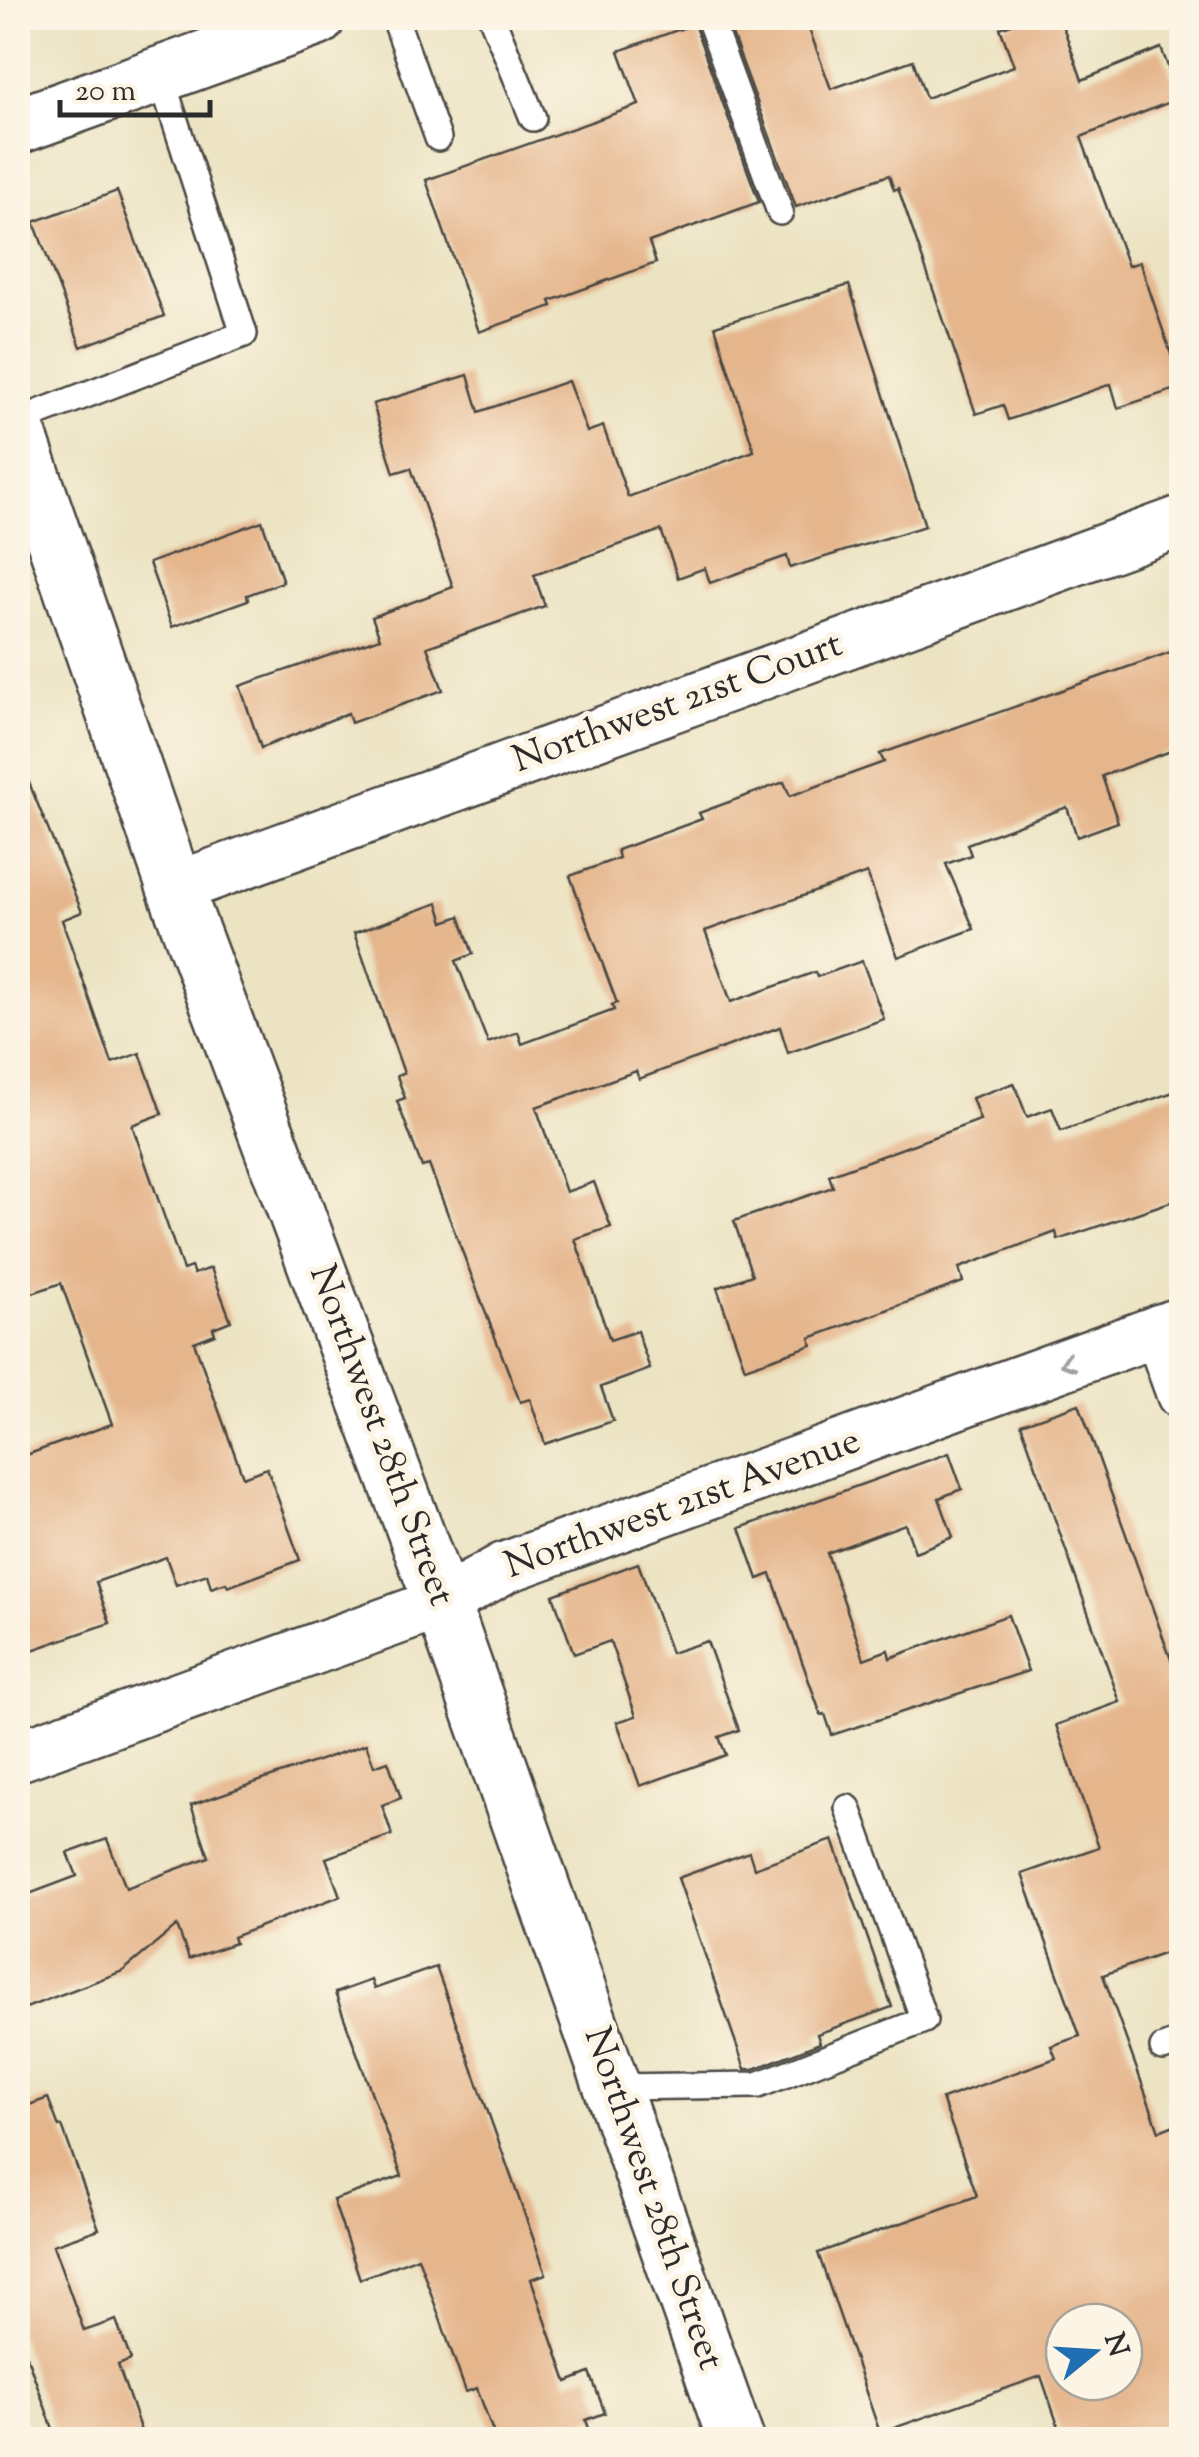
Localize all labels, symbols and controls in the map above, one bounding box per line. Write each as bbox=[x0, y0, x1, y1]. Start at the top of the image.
scale bar bbox=[60, 55, 210, 117]
text: 20 m bbox=[75, 71, 136, 114]
street label: Northwest 21st Court bbox=[506, 619, 850, 789]
street label: Northwest 28th Street bbox=[293, 1258, 467, 1614]
one-way arrow bbox=[1059, 1351, 1077, 1371]
street label: Northwest 21st Avenue bbox=[498, 1416, 868, 1594]
street label: Northwest 28th Street bbox=[568, 2020, 736, 2378]
north arrow bbox=[1044, 2302, 1144, 2402]
text: N bbox=[1092, 2328, 1137, 2362]

